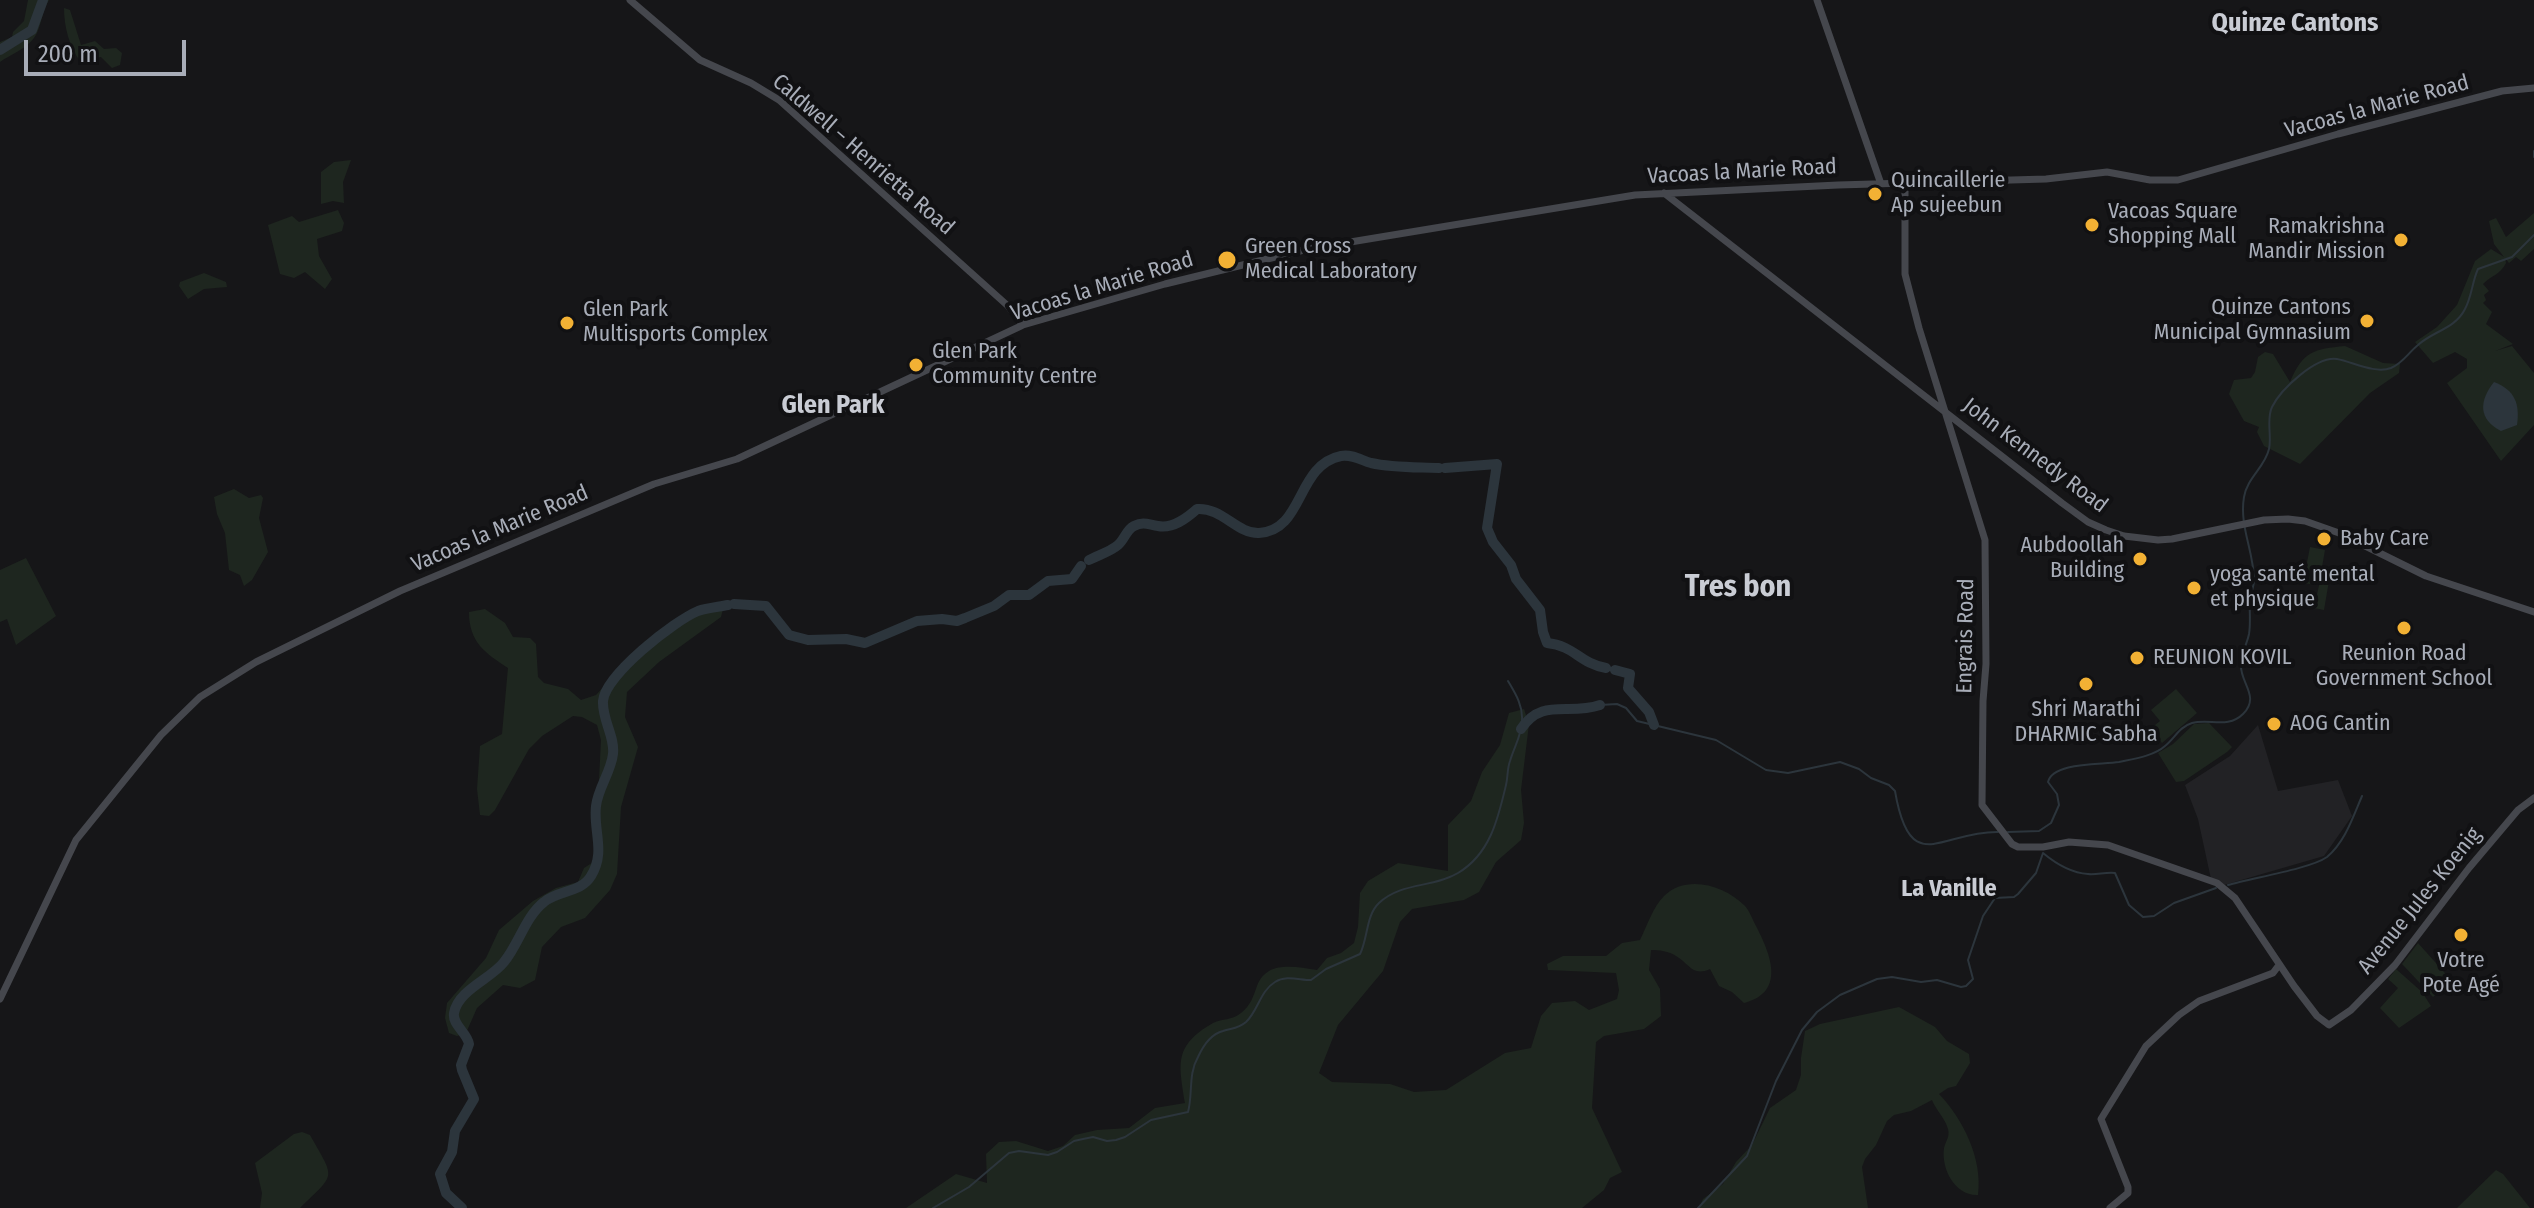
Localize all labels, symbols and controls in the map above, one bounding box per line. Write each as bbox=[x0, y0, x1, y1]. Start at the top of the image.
district label: Quinze Cantons bbox=[2212, 8, 2378, 40]
scale bar bbox=[28, 24, 190, 74]
text: 200 m bbox=[38, 40, 98, 68]
street label: Caldwell – Henrietta Road bbox=[767, 69, 959, 241]
street label: Vacoas la Marie Road bbox=[2282, 70, 2472, 144]
street label: Vacoas la Marie Road bbox=[1647, 154, 1837, 190]
place label: Quincaillerie Ap sujeebun bbox=[1891, 168, 2005, 220]
marker: Quincaillerie Ap sujeebun bbox=[1866, 185, 1884, 203]
place label: Vacoas Square Shopping Mall bbox=[2108, 199, 2238, 250]
place label: Ramakrishna Mandir Mission bbox=[2248, 214, 2385, 266]
marker: Vacoas Square Shopping Mall bbox=[2083, 216, 2101, 234]
marker: Ramakrishna Mandir Mission bbox=[2392, 231, 2410, 249]
place label: Green Cross Medical Laboratory bbox=[1245, 234, 1417, 286]
street label: Vacoas la Marie Road bbox=[1007, 247, 1197, 327]
marker: Green Cross Medical Laboratory bbox=[1216, 249, 1238, 271]
place label: Quinze Cantons Municipal Gymnasium bbox=[2154, 295, 2351, 346]
place label: Glen Park Multisports Complex bbox=[583, 297, 768, 348]
marker: Quinze Cantons Municipal Gymnasium bbox=[2358, 312, 2376, 330]
marker: Glen Park Multisports Complex bbox=[558, 314, 576, 332]
place label: Glen Park Community Centre bbox=[932, 339, 1097, 390]
marker: Glen Park Community Centre bbox=[907, 356, 925, 374]
district label: Glen Park bbox=[781, 390, 885, 422]
street label: John Kennedy Road bbox=[1957, 393, 2113, 519]
street label: Vacoas la Marie Road bbox=[408, 480, 592, 578]
place label: Baby Care bbox=[2340, 526, 2429, 552]
marker: Baby Care bbox=[2315, 530, 2333, 548]
place label: Aubdoollah Building bbox=[2020, 533, 2124, 584]
marker: Aubdoollah Building bbox=[2131, 550, 2149, 568]
place label: yoga santé mental et physique bbox=[2210, 562, 2374, 614]
district label: Tres bon bbox=[1685, 570, 1791, 606]
street label: Engrais Road bbox=[1952, 578, 1980, 694]
marker: yoga santé mental et physique bbox=[2185, 579, 2203, 597]
marker: Reunion Road Government School bbox=[2395, 619, 2413, 637]
place label: Reunion Road Government School bbox=[2316, 641, 2492, 692]
place label: REUNION KOVIL bbox=[2153, 645, 2291, 671]
marker: REUNION KOVIL bbox=[2128, 649, 2146, 667]
marker: Shri Marathi DHARMIC Sabha bbox=[2077, 675, 2095, 693]
place label: Shri Marathi DHARMIC Sabha bbox=[2014, 697, 2158, 748]
place label: AOG Cantin bbox=[2290, 711, 2391, 737]
marker: AOG Cantin bbox=[2265, 715, 2283, 733]
street label: Avenue Jules Koenig bbox=[2353, 822, 2487, 980]
district label: La Vanille bbox=[1901, 875, 1997, 903]
marker: Votre Pote Agé bbox=[2452, 926, 2470, 944]
place label: Votre Pote Agé bbox=[2422, 948, 2500, 1000]

